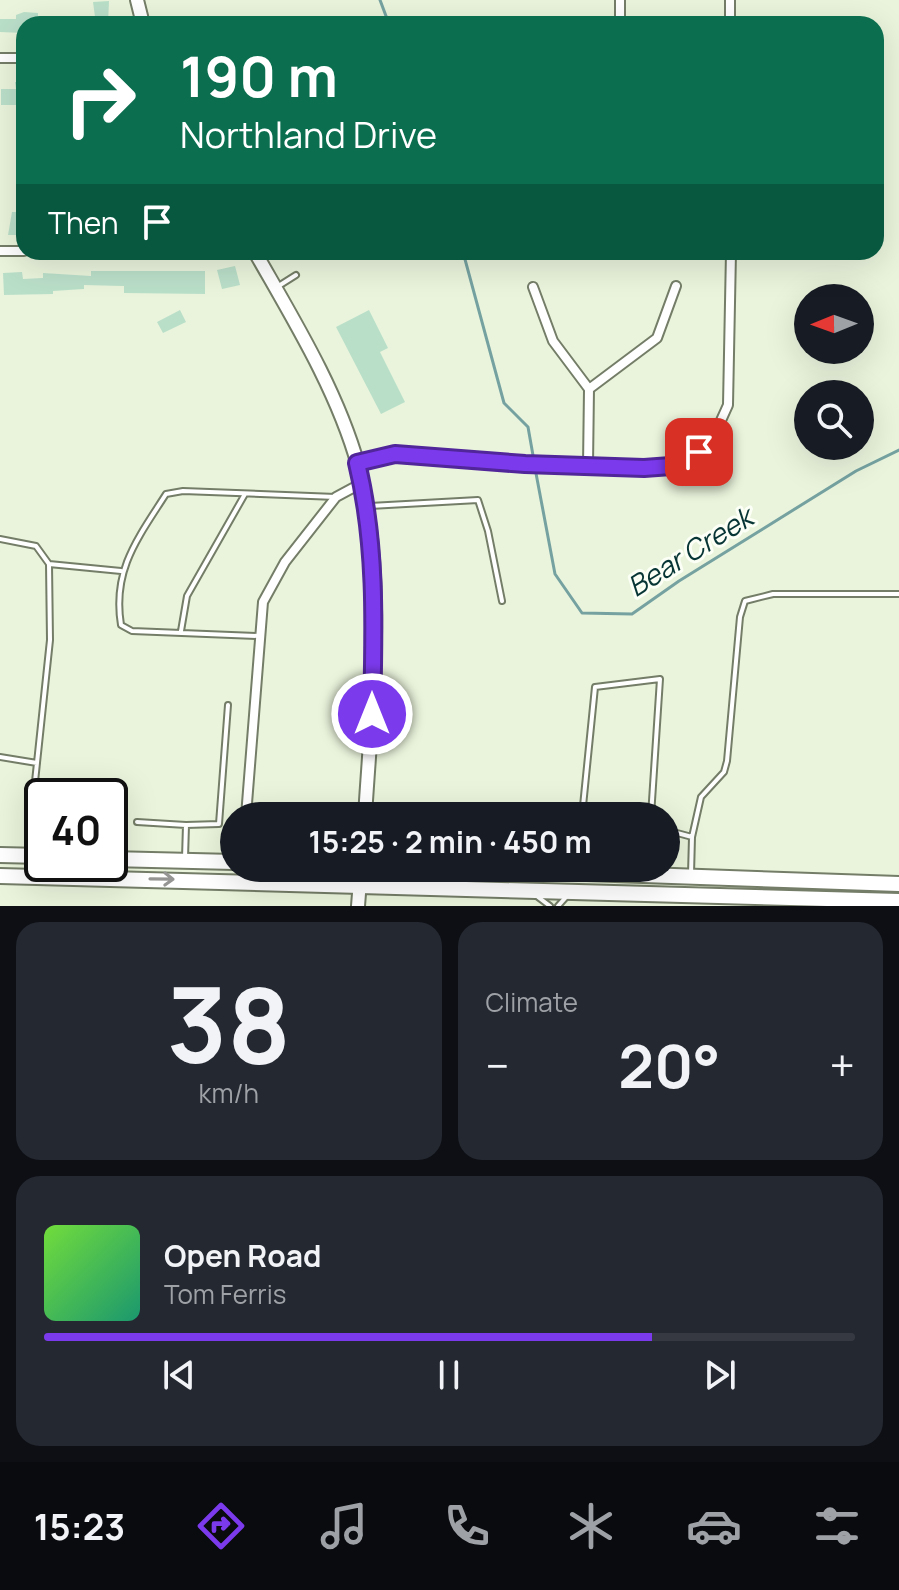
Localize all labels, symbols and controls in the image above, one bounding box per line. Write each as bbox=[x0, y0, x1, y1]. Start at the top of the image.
text: 190 m bbox=[180, 37, 338, 114]
icon: right bbox=[48, 48, 152, 152]
text: Northland Drive bbox=[180, 110, 437, 159]
icon: arrive bbox=[135, 200, 179, 244]
text: Then bbox=[48, 202, 119, 243]
north arrow bbox=[794, 284, 874, 364]
map controls bbox=[794, 284, 874, 460]
button: search bbox=[794, 380, 874, 460]
pin bbox=[665, 418, 733, 486]
icon: arrive bbox=[677, 430, 721, 474]
water label: Bear Creek bbox=[620, 496, 763, 605]
position arrow bbox=[330, 672, 414, 756]
speed limit sign: 40 bbox=[24, 778, 128, 882]
text: 15:25 · 2 min · 450 m bbox=[309, 821, 592, 862]
one-way arrow bbox=[148, 872, 175, 887]
text: 38 bbox=[167, 952, 291, 1094]
text: Climate bbox=[486, 984, 578, 1020]
text: 20° bbox=[618, 1024, 721, 1106]
text: − bbox=[486, 1035, 509, 1095]
text: + bbox=[830, 1035, 855, 1095]
text: km/h bbox=[199, 1075, 259, 1111]
text: Open Road bbox=[164, 1235, 321, 1276]
text: Tom Ferris bbox=[164, 1276, 286, 1312]
icon: previous bbox=[157, 1353, 201, 1397]
icon: pause bbox=[427, 1353, 471, 1397]
icon: next bbox=[698, 1353, 742, 1397]
icon: directions bbox=[193, 1498, 249, 1554]
icon: music bbox=[316, 1498, 372, 1554]
icon: phone bbox=[439, 1498, 495, 1554]
icon: climate bbox=[563, 1498, 619, 1554]
icon: car bbox=[686, 1498, 742, 1554]
icon: filters bbox=[809, 1498, 865, 1554]
text: 15:23 bbox=[34, 1502, 125, 1551]

